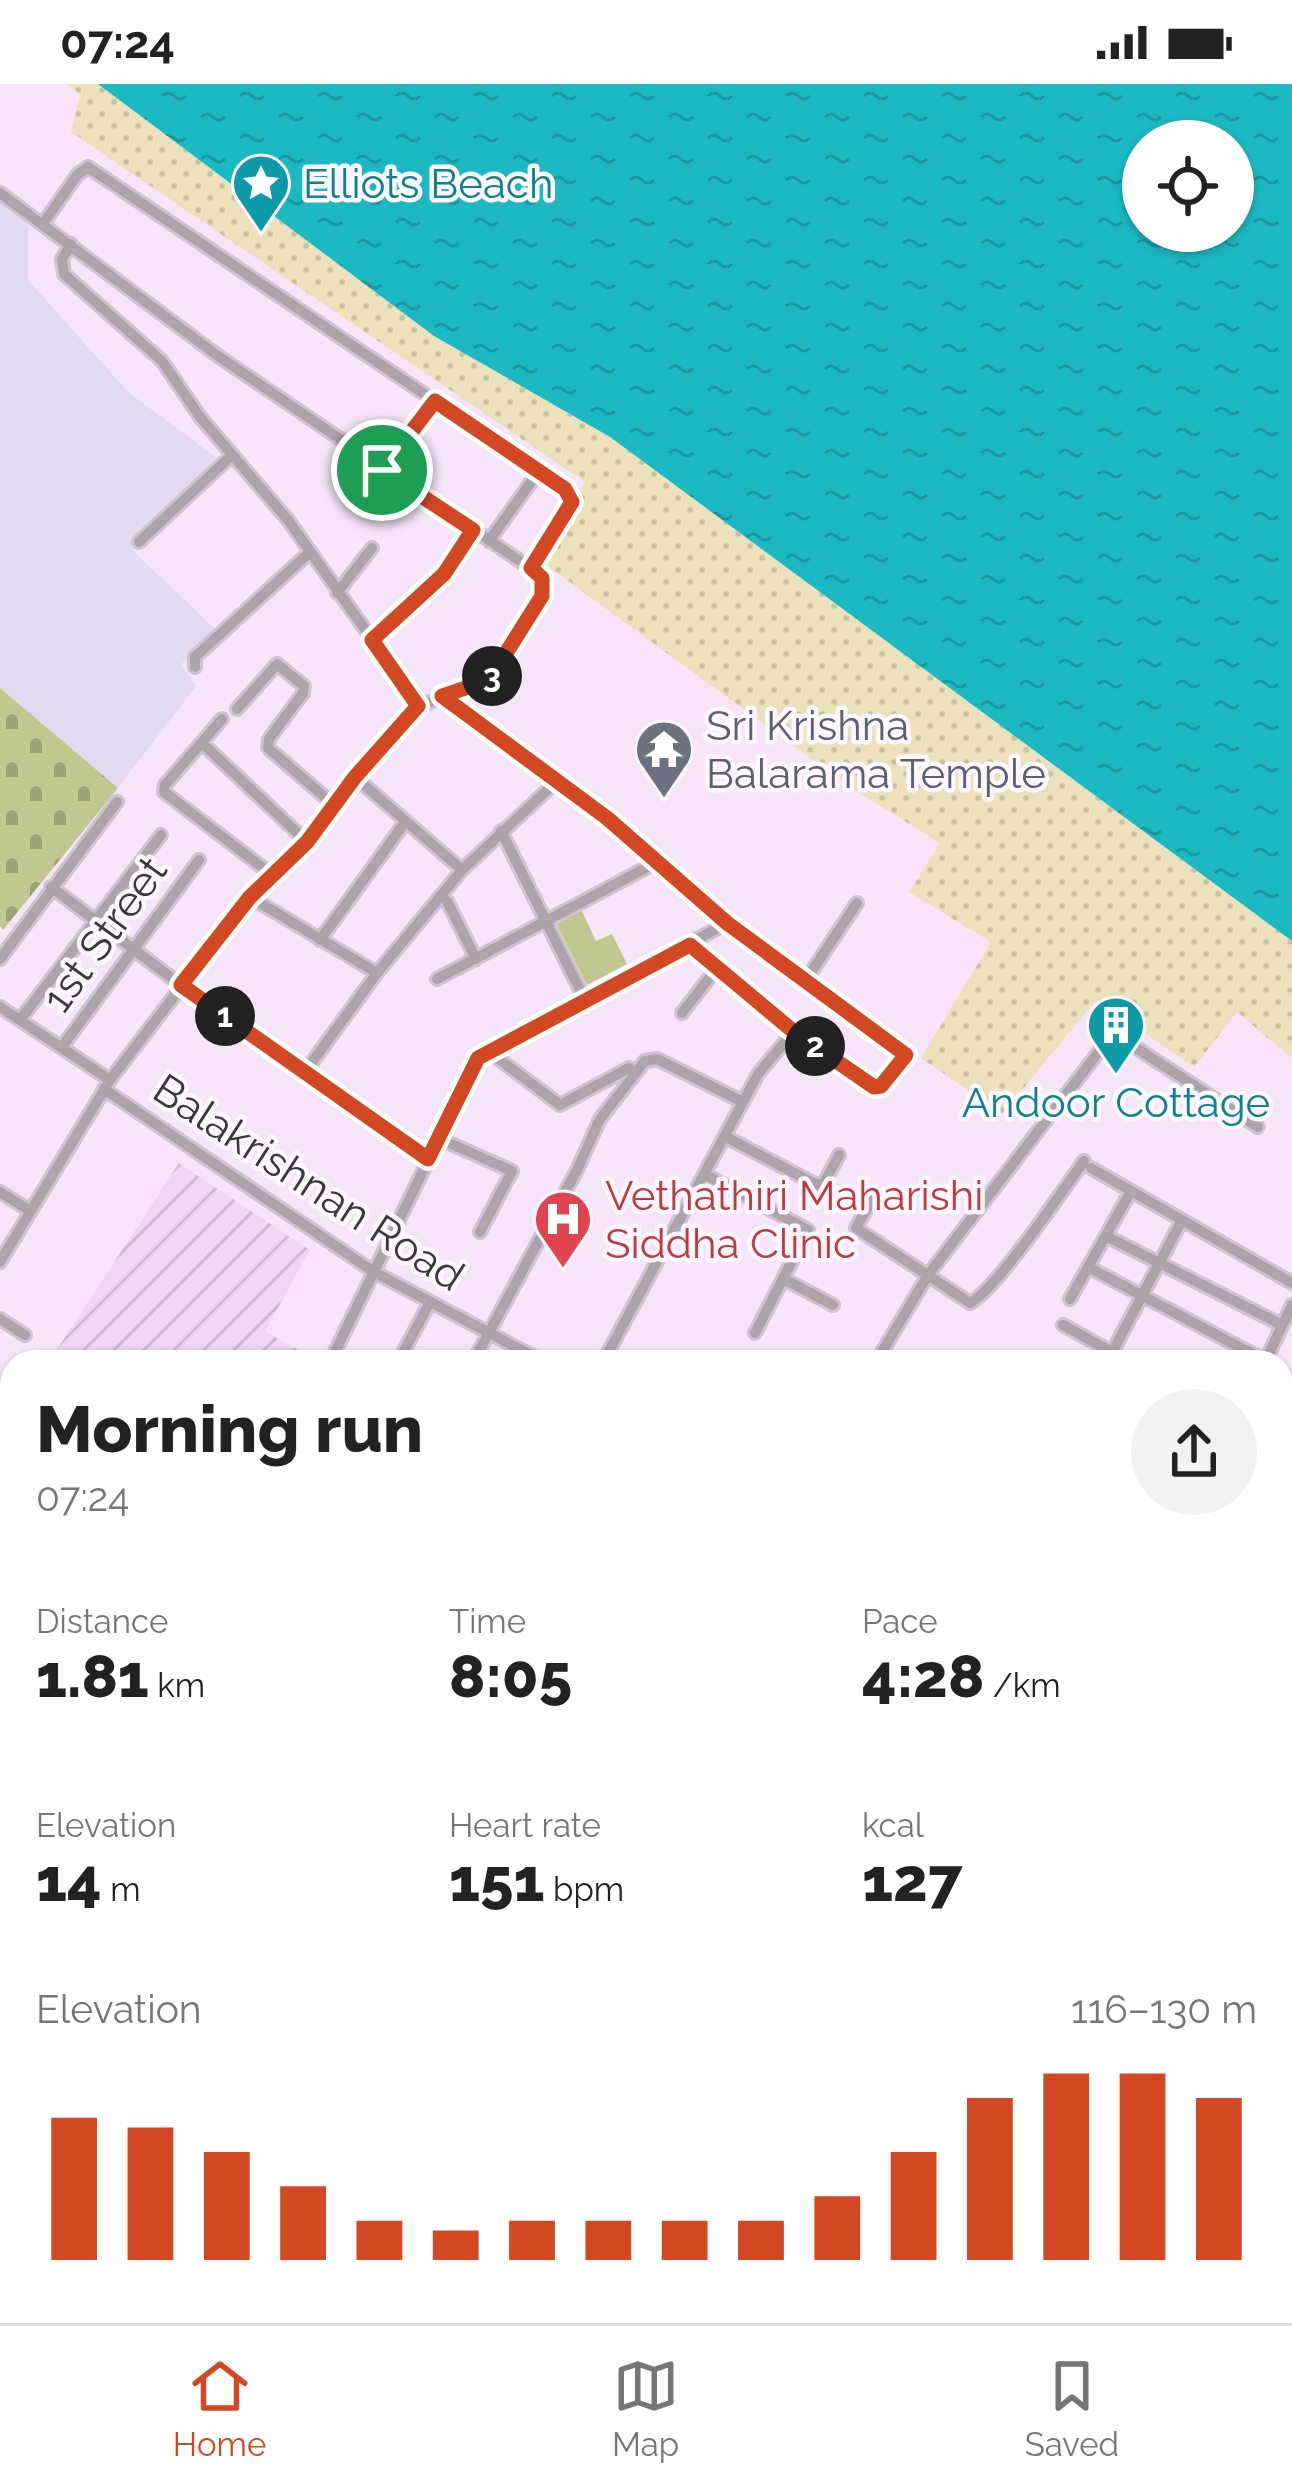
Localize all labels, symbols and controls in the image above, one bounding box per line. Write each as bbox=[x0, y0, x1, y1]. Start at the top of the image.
text: 07:24 bbox=[60, 16, 175, 69]
map controls bbox=[1122, 120, 1254, 252]
button: locate bbox=[1122, 120, 1254, 252]
place icon: Elliots Beach bbox=[230, 152, 292, 234]
place label: Elliots Beach bbox=[303, 159, 553, 208]
pin bbox=[331, 419, 433, 521]
icon: arrive bbox=[349, 437, 415, 503]
pin: 3 bbox=[462, 646, 522, 706]
text: 3 bbox=[483, 656, 501, 695]
place label: Sri Krishna Balarama Temple bbox=[706, 701, 1046, 798]
temple icon: Sri Krishna Balarama Temple bbox=[633, 718, 695, 800]
street label: 1st Street bbox=[32, 847, 177, 1021]
pin: 1 bbox=[195, 986, 255, 1046]
building icon: Andoor Cottage bbox=[1085, 994, 1147, 1076]
text: 1 bbox=[217, 996, 233, 1035]
pin: 2 bbox=[785, 1016, 845, 1076]
text: 2 bbox=[806, 1026, 824, 1065]
street label: Balakrishnan Road bbox=[145, 1064, 473, 1301]
place label: Andoor Cottage bbox=[962, 1078, 1270, 1127]
place label: Vethathiri Maharishi Siddha Clinic bbox=[605, 1171, 983, 1268]
hospital icon: Vethathiri Maharishi Siddha Clinic bbox=[532, 1188, 594, 1270]
button: share bbox=[1131, 1389, 1257, 1515]
text: Morning run bbox=[36, 1390, 423, 1467]
text: 07:24 bbox=[36, 1474, 129, 1520]
text: Distance bbox=[36, 1602, 168, 1641]
text: Time bbox=[449, 1602, 526, 1641]
text: Pace bbox=[862, 1602, 938, 1641]
text: 1.81 bbox=[36, 1641, 149, 1711]
text: 8:05 bbox=[449, 1641, 572, 1711]
text: 4:28 bbox=[862, 1641, 984, 1711]
text: km bbox=[149, 1666, 205, 1705]
text: /km bbox=[984, 1666, 1061, 1705]
text: Elevation bbox=[36, 1806, 176, 1845]
text: Heart rate bbox=[449, 1806, 601, 1845]
text: kcal bbox=[862, 1806, 924, 1845]
text: 14 bbox=[36, 1845, 102, 1915]
text: 151 bbox=[449, 1845, 545, 1915]
text: 127 bbox=[862, 1845, 962, 1915]
text: m bbox=[102, 1870, 141, 1909]
text: bpm bbox=[545, 1870, 624, 1909]
text: Elevation bbox=[36, 1986, 202, 2032]
text: 116–130 m bbox=[1071, 1986, 1257, 2032]
tab: Home bbox=[173, 2353, 266, 2464]
tab: Map bbox=[612, 2353, 679, 2464]
tab: Saved bbox=[1025, 2353, 1119, 2464]

